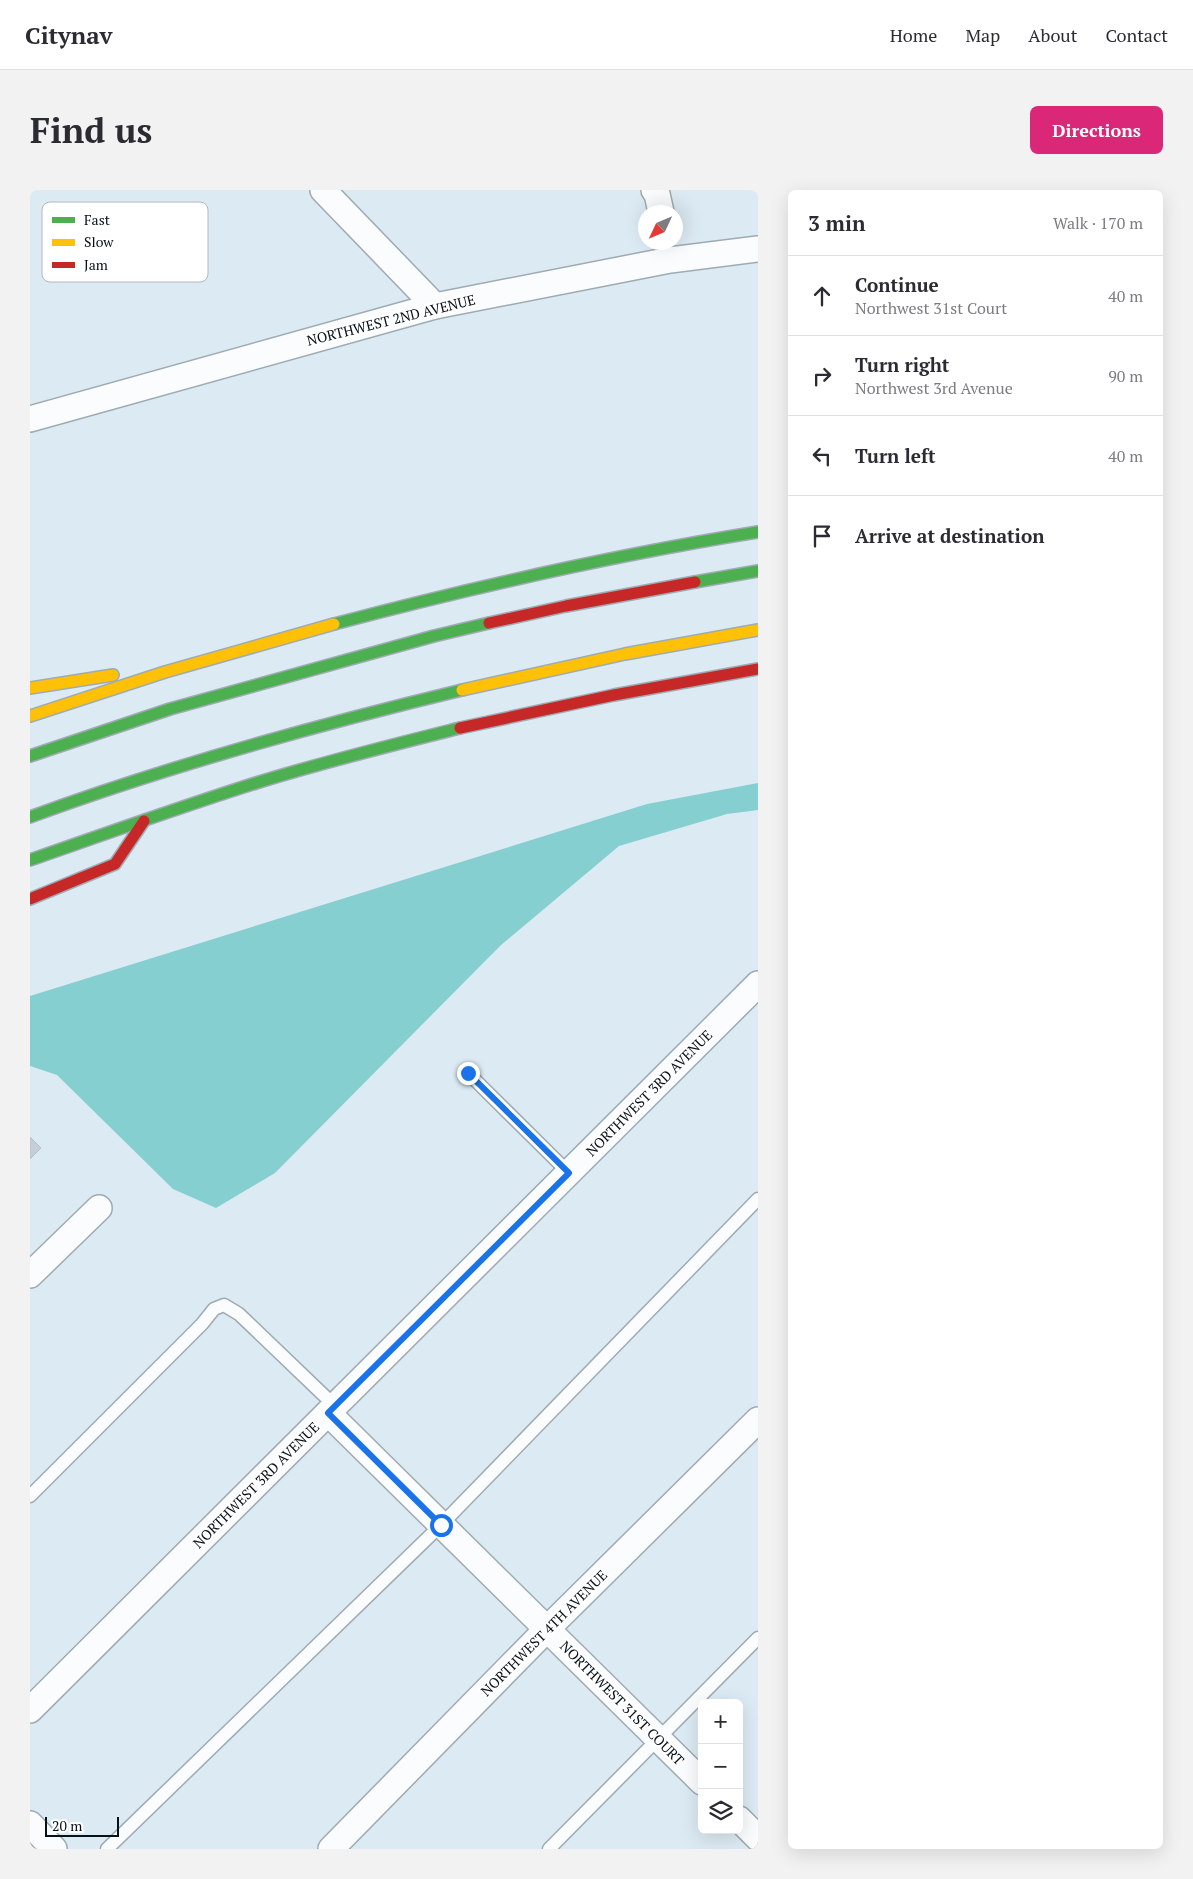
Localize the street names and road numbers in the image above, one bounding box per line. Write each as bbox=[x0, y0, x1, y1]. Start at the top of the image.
street label: NORTHWEST 2ND AVENUE bbox=[305, 289, 477, 350]
street label: NORTHWEST 3RD AVENUE bbox=[581, 1025, 716, 1160]
street label: NORTHWEST 3RD AVENUE bbox=[188, 1417, 323, 1552]
street label: NORTHWEST 4TH AVENUE bbox=[476, 1565, 611, 1700]
street label: NORTHWEST 31ST COURT bbox=[556, 1636, 689, 1769]

